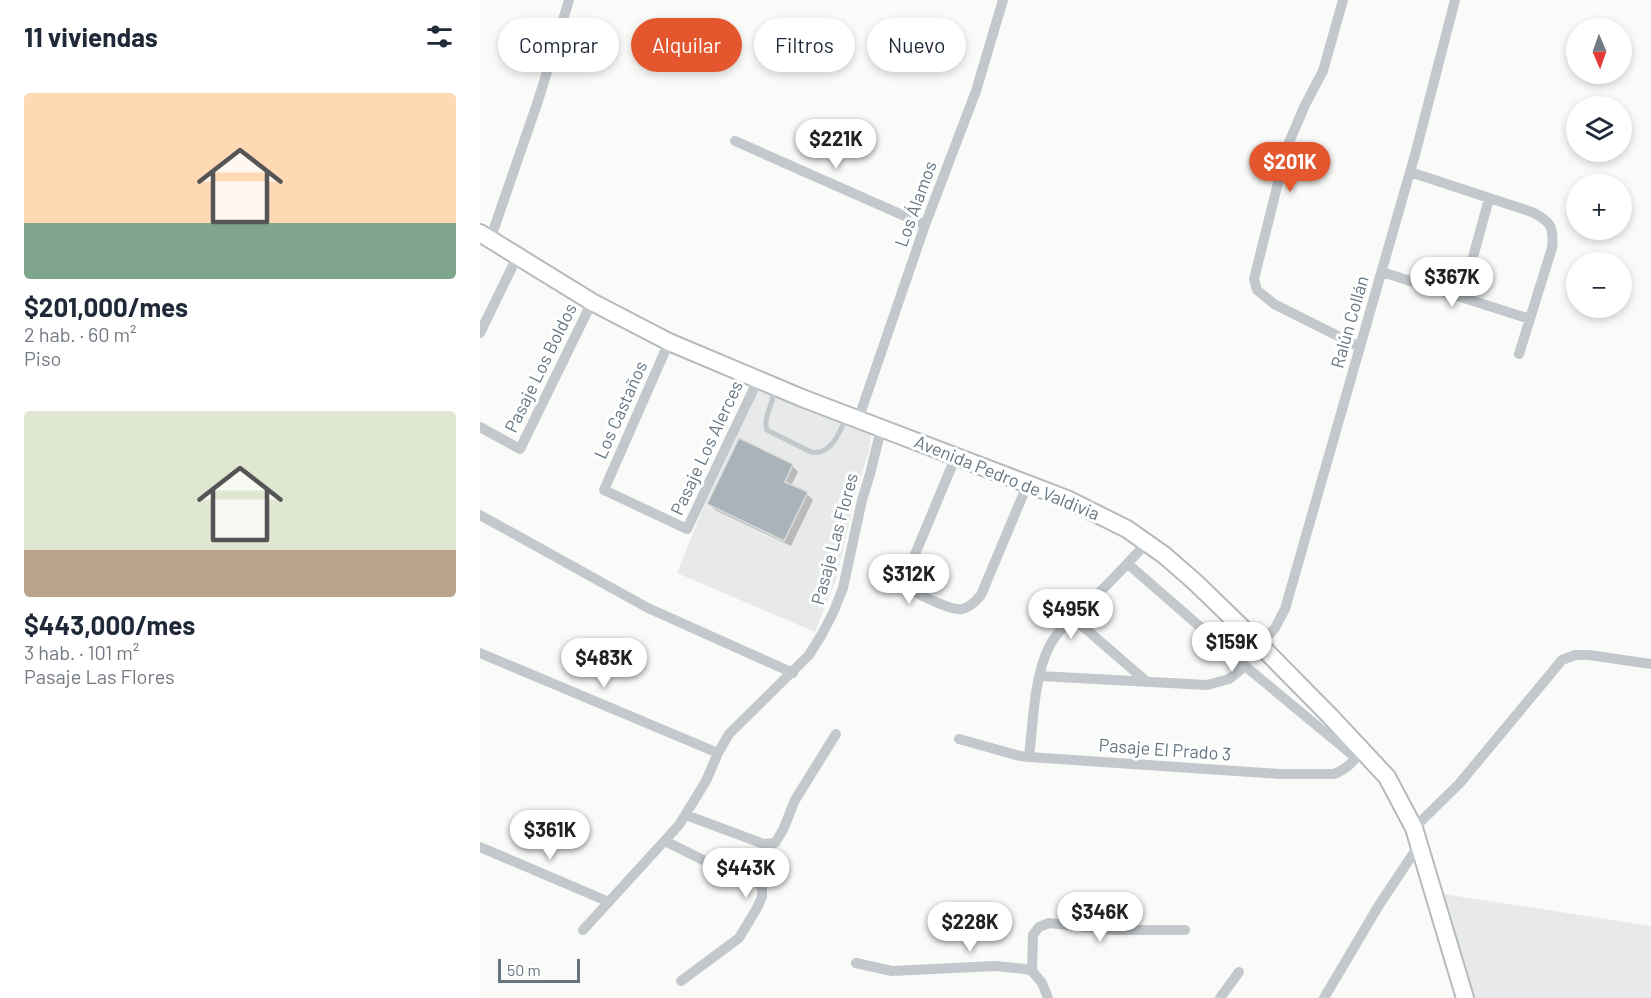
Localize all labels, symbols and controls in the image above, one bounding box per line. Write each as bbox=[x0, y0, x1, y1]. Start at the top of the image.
chip: Comprar bbox=[498, 18, 619, 72]
chip: Alquilar bbox=[631, 18, 742, 72]
chip: Filtros bbox=[754, 18, 855, 72]
chip: Nuevo bbox=[867, 18, 966, 72]
north arrow bbox=[1566, 18, 1632, 84]
map controls bbox=[1566, 18, 1632, 318]
icon: filters bbox=[423, 20, 456, 53]
text: 11 viviendas bbox=[24, 21, 158, 52]
button: layers bbox=[1566, 96, 1632, 162]
pin: $221K bbox=[794, 119, 878, 170]
text: $221K bbox=[809, 126, 863, 150]
icon: home bbox=[186, 132, 294, 240]
pin: $201K bbox=[1248, 142, 1332, 193]
text: $201K bbox=[1263, 149, 1317, 173]
street label: Los Álamos bbox=[889, 158, 941, 250]
button: + bbox=[1566, 174, 1632, 240]
button: − bbox=[1566, 252, 1632, 318]
pin: $367K bbox=[1410, 257, 1494, 308]
text: $367K bbox=[1424, 264, 1480, 288]
street label: Ralún Collán bbox=[1325, 273, 1373, 371]
text: $201,000/mes bbox=[24, 291, 188, 322]
street label: Pasaje Los Boldos bbox=[499, 299, 581, 436]
text: 2 hab. · 60 m² bbox=[24, 322, 137, 346]
text: Piso bbox=[24, 346, 61, 370]
street label: Los Castaños bbox=[589, 357, 651, 462]
street label: Pasaje Los Alerces bbox=[665, 377, 747, 518]
street label: Avenida Pedro de Valdivia bbox=[912, 430, 1103, 524]
icon: home bbox=[186, 450, 294, 558]
street label: Pasaje Las Flores bbox=[806, 470, 862, 607]
pin: $312K bbox=[867, 554, 951, 605]
text: $312K bbox=[883, 561, 935, 585]
pin: $495K bbox=[1029, 589, 1113, 640]
text: $495K bbox=[1042, 596, 1100, 620]
text: $443,000/mes bbox=[24, 609, 195, 640]
pin: $159K bbox=[1190, 622, 1274, 673]
text: $159K bbox=[1206, 629, 1258, 653]
pin: $483K bbox=[562, 638, 646, 689]
text: 3 hab. · 101 m² bbox=[24, 640, 139, 664]
text: $483K bbox=[575, 645, 633, 669]
text: Pasaje Las Flores bbox=[24, 664, 175, 688]
street label: Pasaje El Prado 3 bbox=[1098, 733, 1232, 765]
pin: $361K bbox=[508, 810, 592, 861]
text: $361K bbox=[524, 817, 576, 841]
pin: $443K bbox=[704, 848, 788, 899]
text: $443K bbox=[717, 855, 775, 879]
pin: $346K bbox=[1058, 892, 1142, 943]
text: $346K bbox=[1071, 899, 1129, 923]
pin: $228K bbox=[928, 902, 1012, 953]
text: $228K bbox=[941, 909, 999, 933]
scale bar bbox=[498, 956, 580, 984]
text: 50 m bbox=[507, 960, 541, 979]

